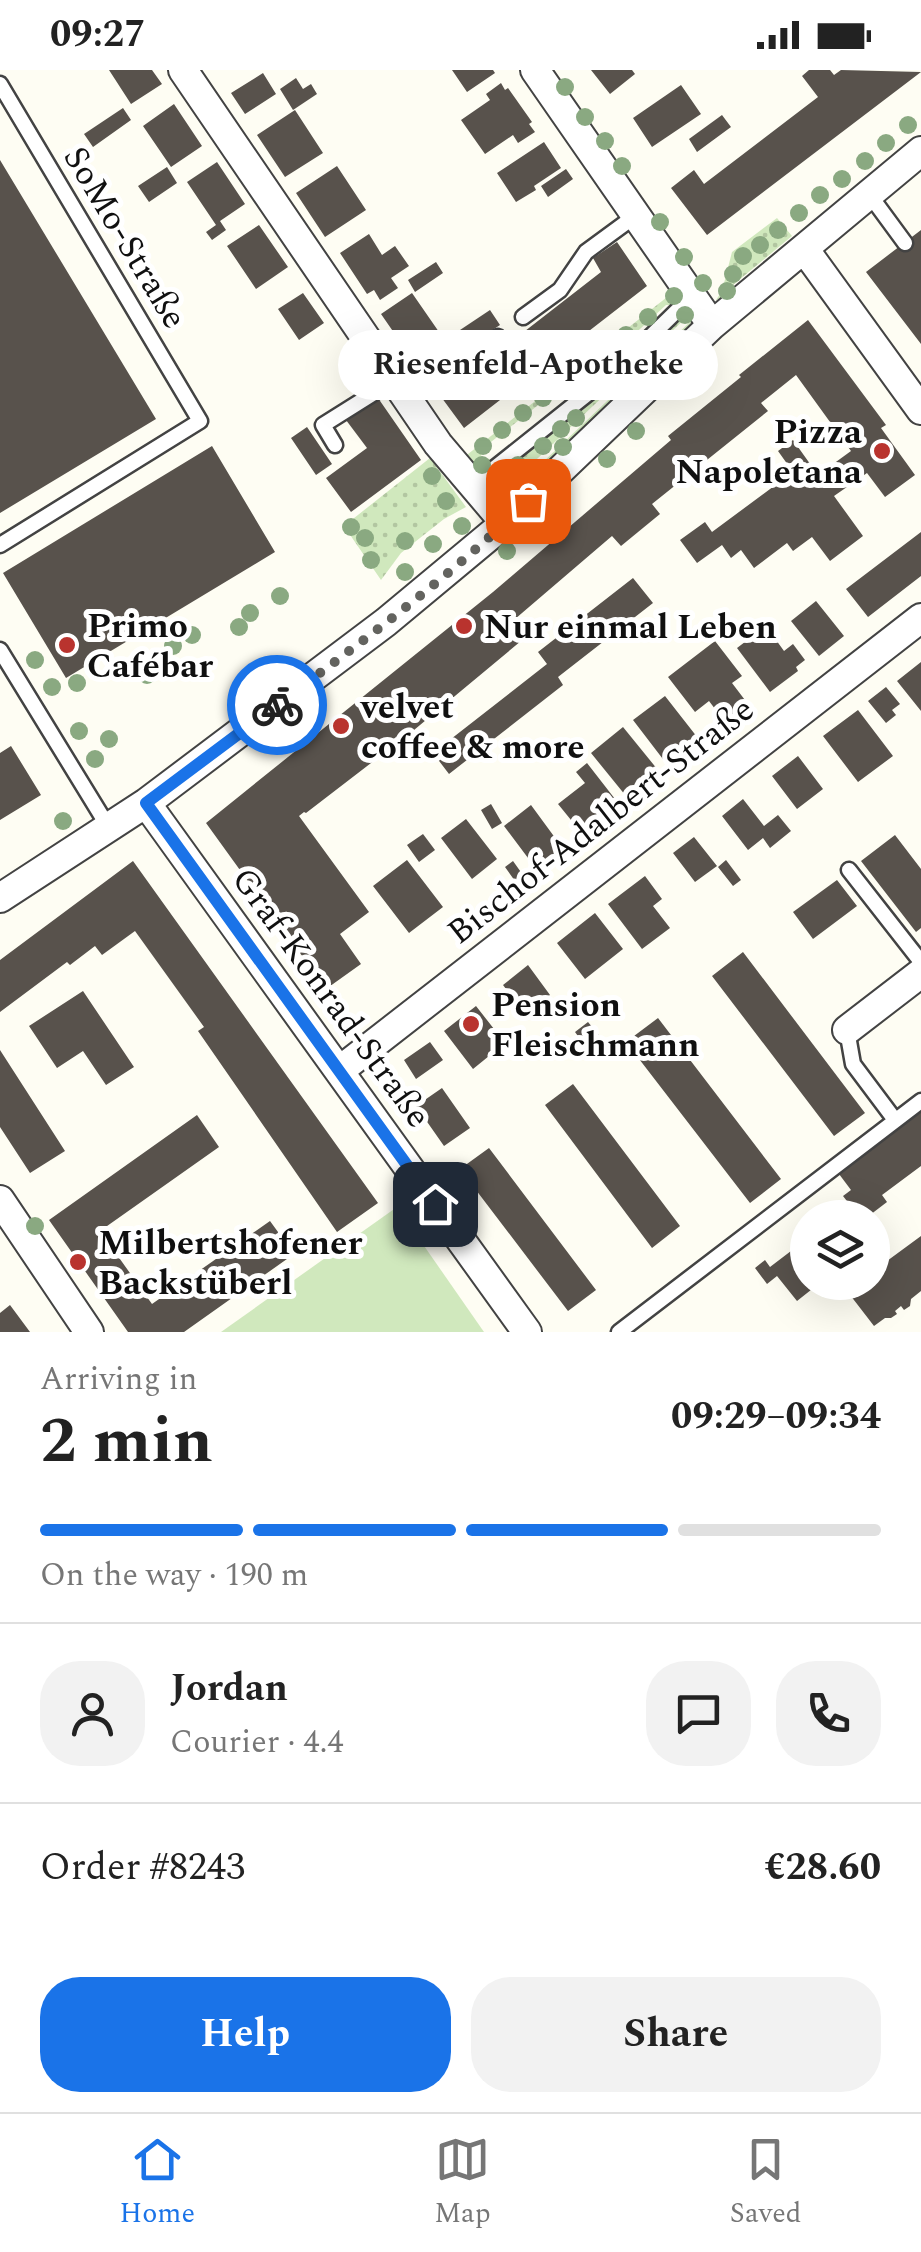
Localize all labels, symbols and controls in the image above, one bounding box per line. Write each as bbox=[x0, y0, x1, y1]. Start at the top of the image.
text: 09:27 bbox=[50, 6, 145, 64]
street label: SoMo-Straße bbox=[49, 136, 200, 339]
callout: Riesenfeld-Apotheke bbox=[338, 331, 718, 401]
text: Riesenfeld-Apotheke bbox=[372, 340, 684, 389]
place label: Pizza Napoletana bbox=[675, 406, 862, 499]
marker: Pizza Napoletana bbox=[871, 440, 893, 462]
pin bbox=[486, 459, 571, 544]
icon: bag bbox=[501, 474, 556, 529]
place label: Primo Cafébar bbox=[87, 600, 213, 693]
place label: Nur einmal Leben bbox=[484, 601, 777, 654]
marker: Nur einmal Leben bbox=[453, 615, 475, 637]
marker: Primo Cafébar bbox=[56, 634, 78, 656]
courier bbox=[227, 655, 327, 755]
icon: bike bbox=[250, 678, 305, 733]
place label: velvet coffee & more bbox=[359, 681, 585, 774]
street label: Bischof-Adalbert-Straße bbox=[436, 684, 766, 958]
marker: velvet coffee & more bbox=[330, 715, 352, 737]
street label: Graf-Konrad-Straße bbox=[218, 856, 444, 1139]
place label: Pension Fleischmann bbox=[491, 979, 700, 1072]
marker: Pension Fleischmann bbox=[460, 1013, 482, 1035]
pin bbox=[393, 1162, 478, 1247]
icon: home bbox=[408, 1177, 463, 1232]
map controls bbox=[790, 1200, 890, 1300]
button: layers bbox=[790, 1200, 890, 1300]
place label: Milbertshofener Backstüberl bbox=[98, 1217, 362, 1310]
marker: Milbertshofener Backstüberl bbox=[67, 1251, 89, 1273]
text: Arriving in bbox=[40, 1355, 197, 1404]
text: 09:29–09:34 bbox=[671, 1388, 881, 1446]
text: 2 min bbox=[40, 1392, 213, 1491]
text: On the way · 190 m bbox=[40, 1551, 308, 1600]
text: Jordan bbox=[170, 1660, 288, 1718]
button: person bbox=[40, 1661, 145, 1766]
button: chat bbox=[646, 1661, 751, 1766]
button: phone bbox=[776, 1661, 881, 1766]
text: Courier · 4.4 bbox=[170, 1718, 343, 1767]
text: Order #8243 bbox=[40, 1839, 245, 1897]
text: €28.60 bbox=[764, 1839, 881, 1897]
button: Help bbox=[40, 1977, 451, 2092]
button: Share bbox=[471, 1977, 881, 2092]
tab: Home bbox=[120, 2132, 195, 2235]
tab: Map bbox=[434, 2132, 491, 2235]
tab: Saved bbox=[730, 2132, 801, 2235]

